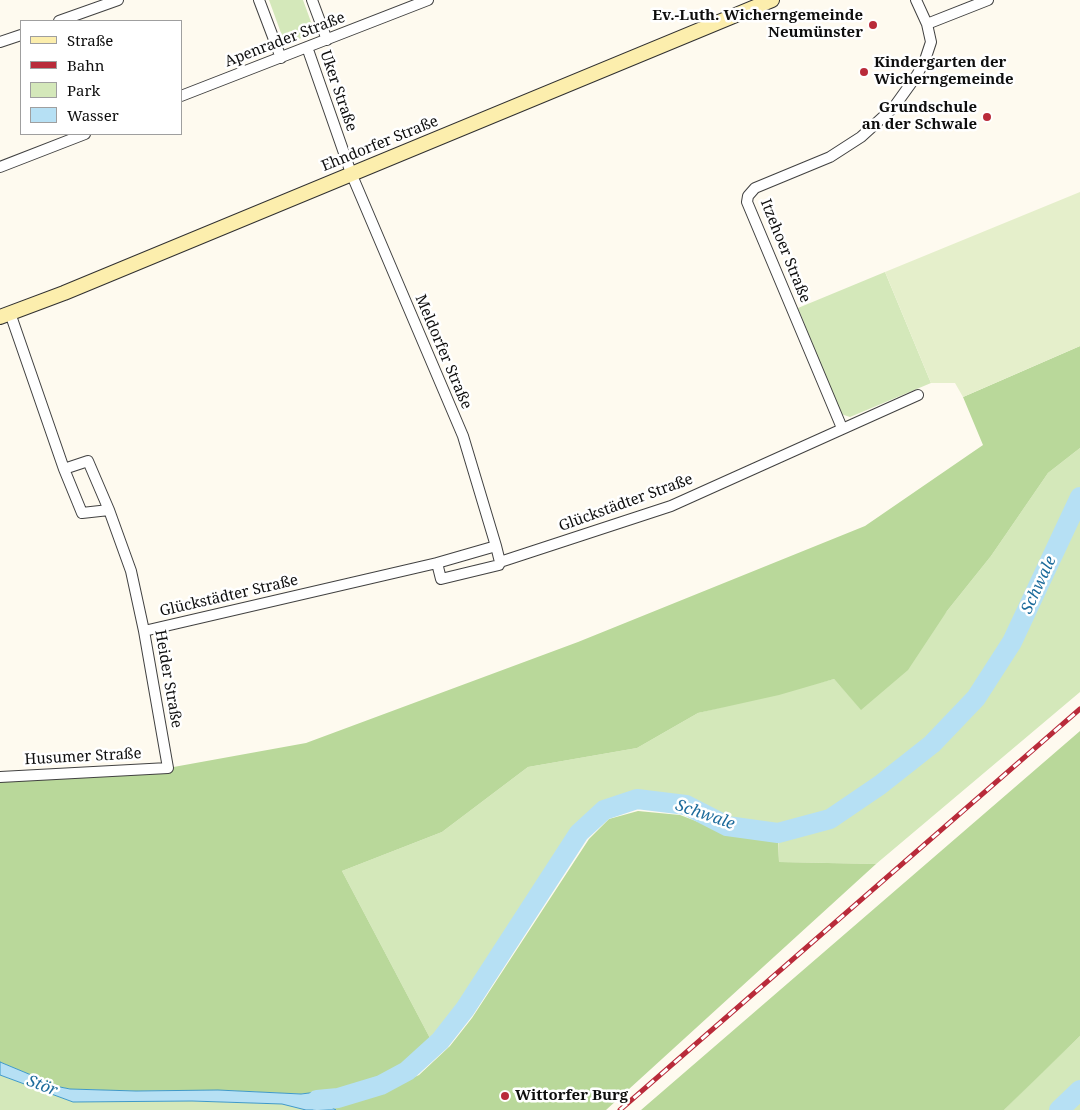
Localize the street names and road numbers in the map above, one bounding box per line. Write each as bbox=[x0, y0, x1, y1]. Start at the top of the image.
street label: Apenrader Straße bbox=[222, 9, 348, 71]
street label: Uker Straße bbox=[316, 48, 360, 134]
street label: Ehndorfer Straße bbox=[319, 112, 441, 176]
street label: Itzehoer Straße bbox=[756, 197, 814, 305]
street label: Meldorfer Straße bbox=[411, 292, 475, 412]
street label: Glückstädter Straße bbox=[556, 470, 696, 536]
street label: Glückstädter Straße bbox=[158, 571, 300, 621]
street label: Heider Straße bbox=[151, 629, 185, 729]
street label: Husumer Straße bbox=[24, 745, 142, 769]

